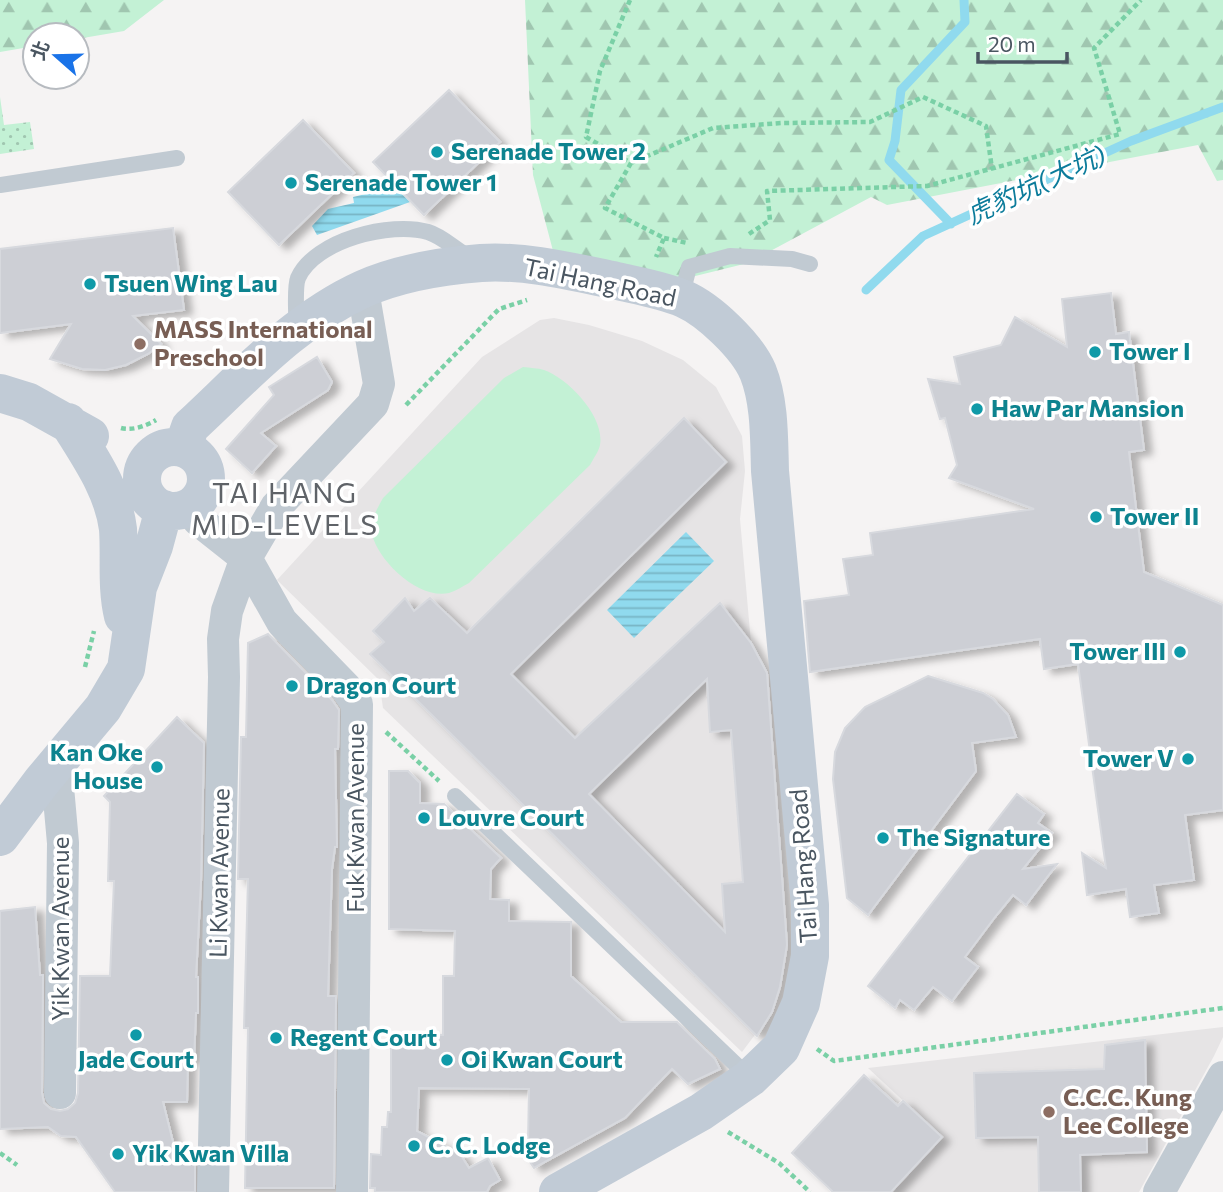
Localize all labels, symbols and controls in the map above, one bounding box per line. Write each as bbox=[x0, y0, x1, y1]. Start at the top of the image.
north arrow bbox=[21, 21, 91, 91]
scale bar bbox=[978, 21, 1067, 65]
text: 20 m bbox=[988, 31, 1036, 56]
text: 北 bbox=[25, 37, 54, 63]
place label: Serenade Tower 2 bbox=[451, 136, 646, 165]
water label: 虎豹坑(大坑) bbox=[961, 138, 1110, 229]
marker: Serenade Tower 2 bbox=[429, 144, 445, 160]
place label: Serenade Tower 1 bbox=[305, 167, 497, 196]
marker: Serenade Tower 1 bbox=[283, 175, 299, 191]
street label: Tai Hang Road bbox=[522, 251, 679, 312]
place label: Tsuen Wing Lau bbox=[104, 268, 278, 297]
marker: Tsuen Wing Lau bbox=[82, 276, 98, 292]
place label: MASS International Preschool bbox=[154, 314, 373, 371]
marker: MASS International Preschool bbox=[132, 336, 148, 352]
place label: Tower I bbox=[1109, 336, 1191, 365]
marker: Tower I bbox=[1087, 344, 1103, 360]
place label: Haw Par Mansion bbox=[991, 393, 1184, 422]
marker: Haw Par Mansion bbox=[969, 401, 985, 417]
district label: TAI HANG MID-LEVELS bbox=[191, 475, 379, 541]
place label: Tower II bbox=[1110, 501, 1199, 530]
marker: Tower II bbox=[1088, 509, 1104, 525]
place label: Tower III bbox=[1069, 636, 1166, 665]
marker: Tower III bbox=[1172, 644, 1188, 660]
place label: Dragon Court bbox=[306, 670, 456, 699]
marker: Dragon Court bbox=[284, 678, 300, 694]
street label: Fuk Kwan Avenue bbox=[340, 723, 369, 913]
place label: Kan Oke House bbox=[50, 737, 143, 794]
place label: Tower V bbox=[1083, 743, 1174, 772]
marker: Tower V bbox=[1180, 751, 1196, 767]
marker: Kan Oke House bbox=[149, 759, 165, 775]
street label: Li Kwan Avenue bbox=[203, 788, 234, 958]
street label: Tai Hang Road bbox=[783, 788, 822, 944]
place label: Louvre Court bbox=[438, 802, 584, 831]
marker: Louvre Court bbox=[416, 810, 432, 826]
place label: The Signature bbox=[897, 822, 1050, 851]
marker: The Signature bbox=[875, 830, 891, 846]
street label: Yik Kwan Avenue bbox=[45, 837, 74, 1021]
place label: Regent Court bbox=[290, 1022, 437, 1051]
marker: Jade Court bbox=[128, 1027, 144, 1043]
marker: Regent Court bbox=[268, 1030, 284, 1046]
place label: Jade Court bbox=[78, 1044, 194, 1073]
place label: Oi Kwan Court bbox=[461, 1044, 623, 1073]
marker: Oi Kwan Court bbox=[439, 1052, 455, 1068]
place label: C.C.C. Kung Lee College bbox=[1063, 1082, 1192, 1139]
marker: C.C.C. Kung Lee College bbox=[1041, 1104, 1057, 1120]
place label: C. C. Lodge bbox=[428, 1130, 551, 1159]
place label: Yik Kwan Villa bbox=[132, 1138, 289, 1167]
marker: C. C. Lodge bbox=[406, 1138, 422, 1154]
marker: Yik Kwan Villa bbox=[110, 1146, 126, 1162]

